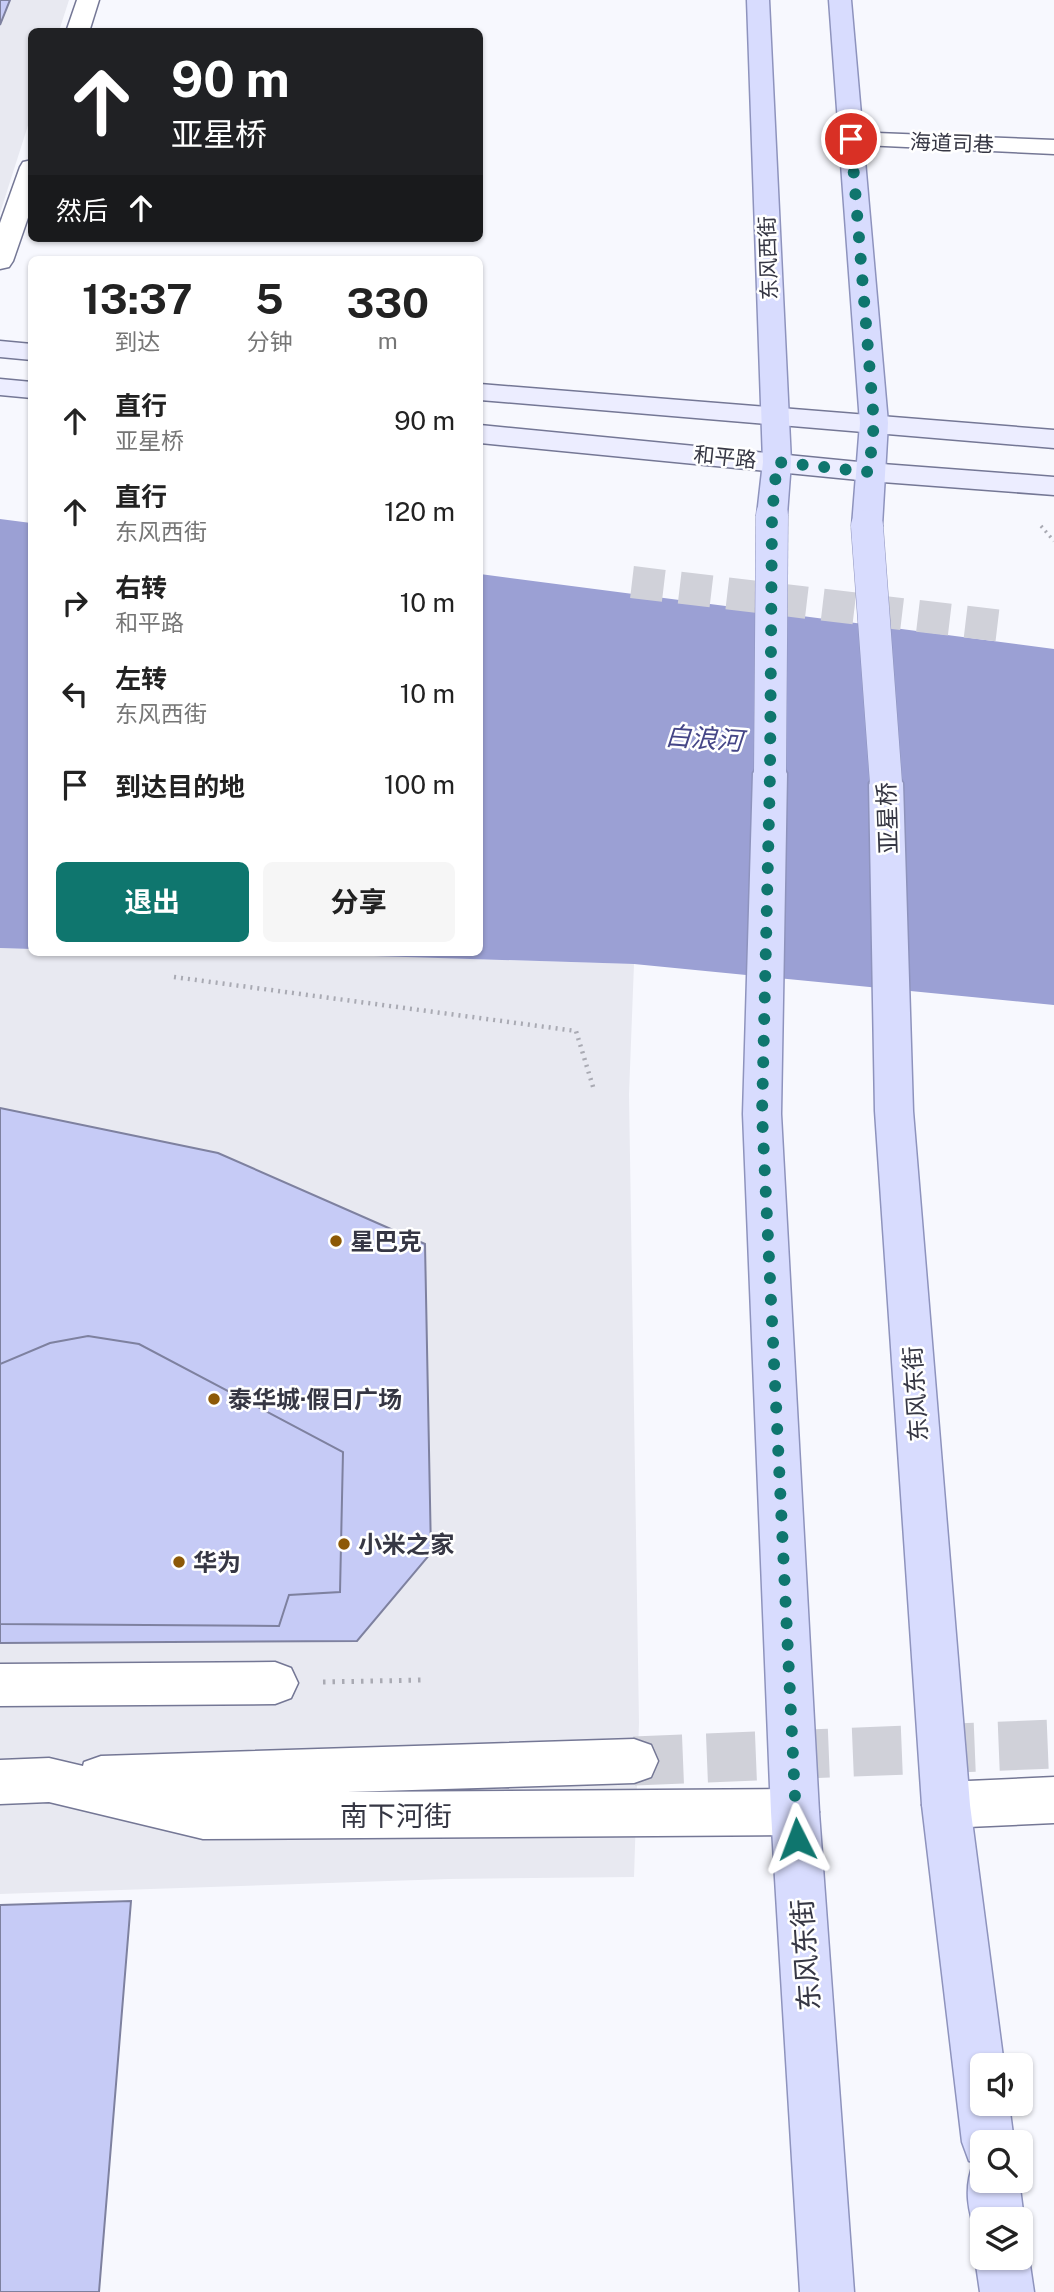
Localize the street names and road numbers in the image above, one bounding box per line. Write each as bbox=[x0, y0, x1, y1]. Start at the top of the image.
street label: 海道司巷 bbox=[910, 129, 994, 157]
street label: 东风西街 bbox=[754, 216, 782, 300]
street label: 和平路 bbox=[692, 441, 758, 473]
street label: 亚星桥 bbox=[872, 782, 902, 854]
street label: 东风东街 bbox=[898, 1345, 932, 1443]
street label: 南下河街 bbox=[340, 1799, 452, 1832]
street label: 东风东街 bbox=[785, 1898, 825, 2012]

